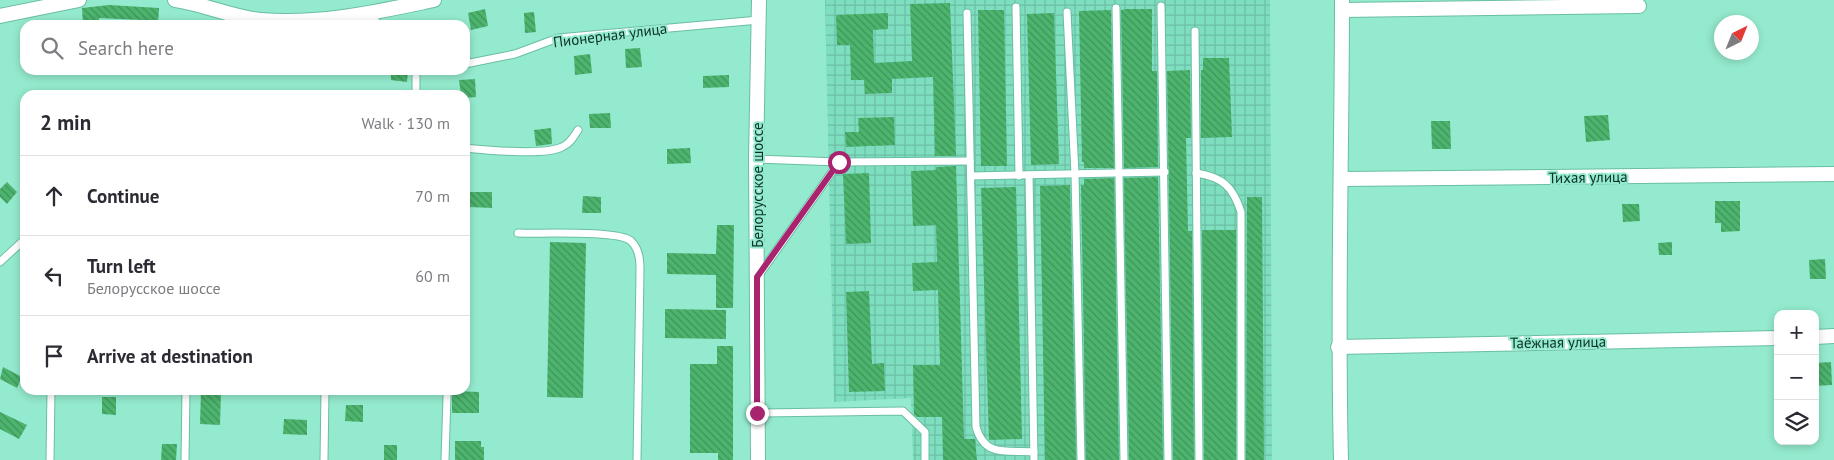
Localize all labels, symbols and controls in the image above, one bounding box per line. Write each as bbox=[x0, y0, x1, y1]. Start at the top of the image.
north arrow bbox=[1714, 15, 1759, 60]
street label: Пионерная улица bbox=[552, 19, 668, 51]
search box bbox=[20, 20, 470, 75]
icon: search bbox=[38, 34, 66, 62]
text: Search here bbox=[78, 36, 174, 60]
text: 2 min bbox=[40, 109, 91, 136]
text: Walk · 130 m bbox=[361, 113, 450, 133]
street label: Белорусское шоссе bbox=[748, 122, 767, 248]
route start bbox=[828, 151, 851, 174]
street label: Тихая улица bbox=[1548, 167, 1628, 187]
icon: ahead bbox=[40, 182, 68, 210]
text: Continue bbox=[87, 184, 159, 208]
text: 70 m bbox=[415, 186, 450, 206]
text: Turn left bbox=[87, 254, 156, 278]
icon: left bbox=[40, 262, 68, 290]
text: 60 m bbox=[415, 266, 450, 286]
text: Белорусское шоссе bbox=[87, 278, 221, 298]
map controls bbox=[1774, 310, 1819, 445]
button: + bbox=[1774, 310, 1819, 355]
street label: Таёжная улица bbox=[1510, 332, 1606, 352]
icon: arrive bbox=[40, 342, 68, 370]
text: Arrive at destination bbox=[87, 344, 253, 368]
button: − bbox=[1774, 355, 1819, 400]
button: layers bbox=[1774, 400, 1819, 445]
route end bbox=[746, 402, 769, 425]

